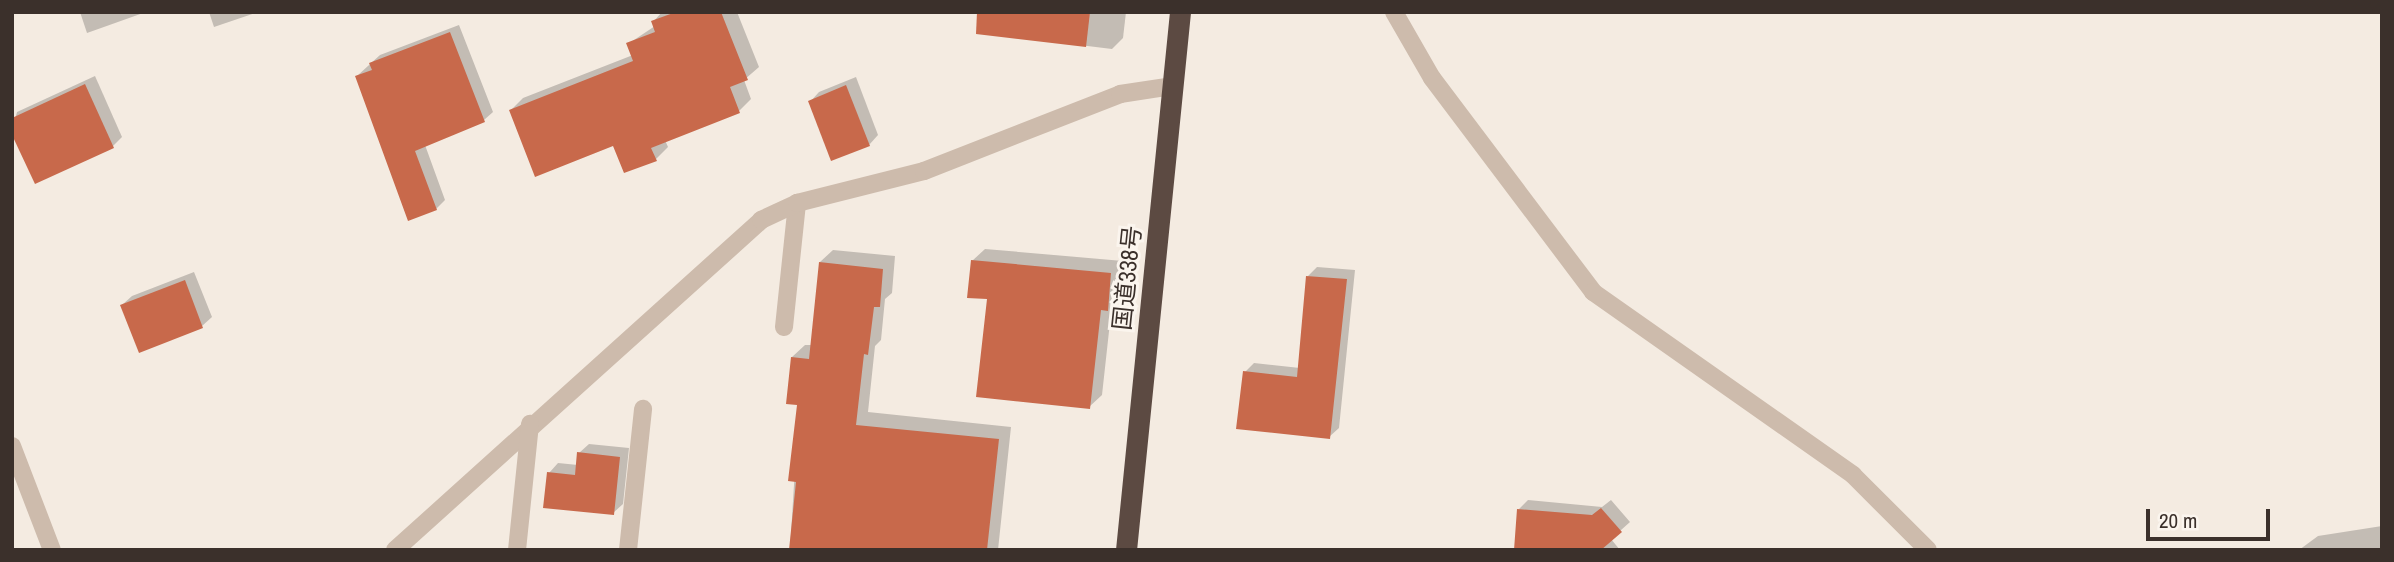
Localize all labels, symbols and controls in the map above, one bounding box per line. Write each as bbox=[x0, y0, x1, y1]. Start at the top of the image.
street label: 国道338号 bbox=[1107, 224, 1147, 332]
scale bar bbox=[2149, 496, 2273, 540]
text: 20 m bbox=[2159, 506, 2197, 535]

